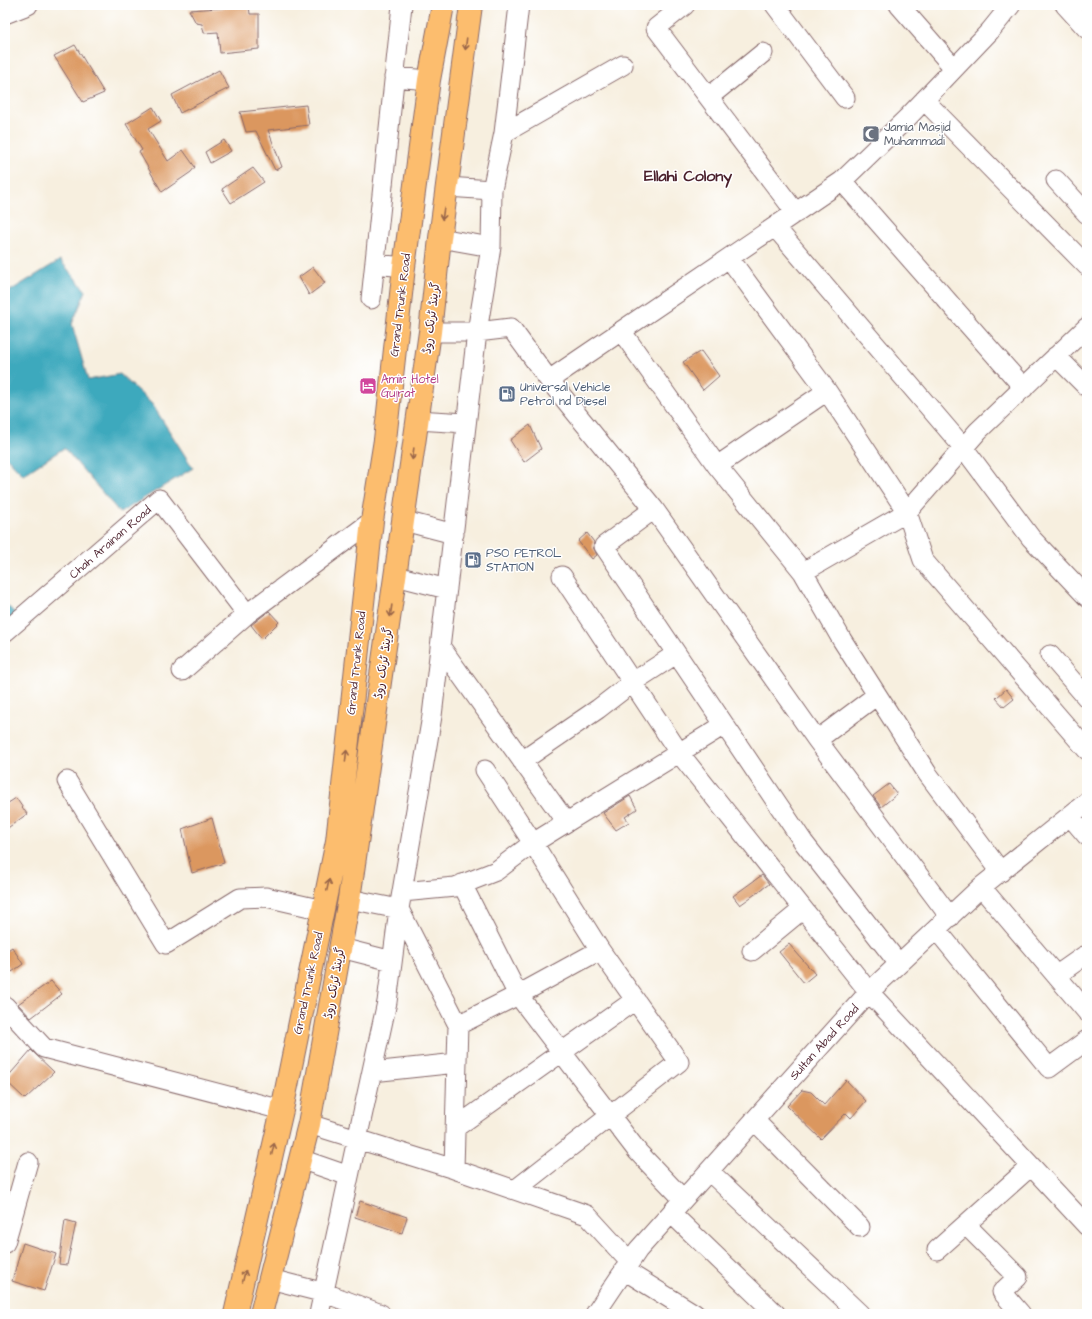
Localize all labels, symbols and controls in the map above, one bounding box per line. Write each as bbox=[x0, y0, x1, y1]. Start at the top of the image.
one-way arrow bbox=[462, 37, 469, 50]
place label: Jamia Masjid Muhammadi bbox=[884, 119, 951, 150]
mosque icon: Jamia Masjid Muhammadi bbox=[861, 124, 881, 144]
district label: Ellahi Colony bbox=[644, 165, 732, 188]
one-way arrow bbox=[439, 207, 447, 220]
street label: Grand Trunk Road bbox=[386, 252, 415, 358]
street label: گرینڈ ٹرنک روڈ bbox=[419, 281, 444, 355]
place label: Amir Hotel Gujrat bbox=[381, 371, 439, 402]
hotel icon: Amir Hotel Gujrat bbox=[358, 376, 378, 396]
place label: Universal Vehicle Petrol nd Diesel bbox=[520, 379, 611, 410]
fuel station icon: Universal Vehicle Petrol nd Diesel bbox=[497, 384, 517, 404]
one-way arrow bbox=[409, 447, 417, 460]
street label: Chah Arainan Road bbox=[66, 502, 155, 583]
place label: PSO PETROL STATION bbox=[486, 545, 562, 576]
fuel station icon: PSO PETROL STATION bbox=[463, 550, 483, 570]
one-way arrow bbox=[387, 604, 395, 617]
street label: Grand Trunk Road bbox=[343, 610, 370, 716]
street label: گرینڈ ٹرنک روڈ bbox=[370, 626, 397, 700]
one-way arrow bbox=[342, 750, 350, 763]
one-way arrow bbox=[324, 879, 332, 892]
street label: Grand Trunk Road bbox=[289, 931, 328, 1036]
street label: گرینڈ ٹرنک روڈ bbox=[320, 946, 349, 1020]
street label: Sultan Abad Road bbox=[786, 1001, 863, 1084]
one-way arrow bbox=[269, 1143, 277, 1156]
one-way arrow bbox=[240, 1270, 248, 1283]

